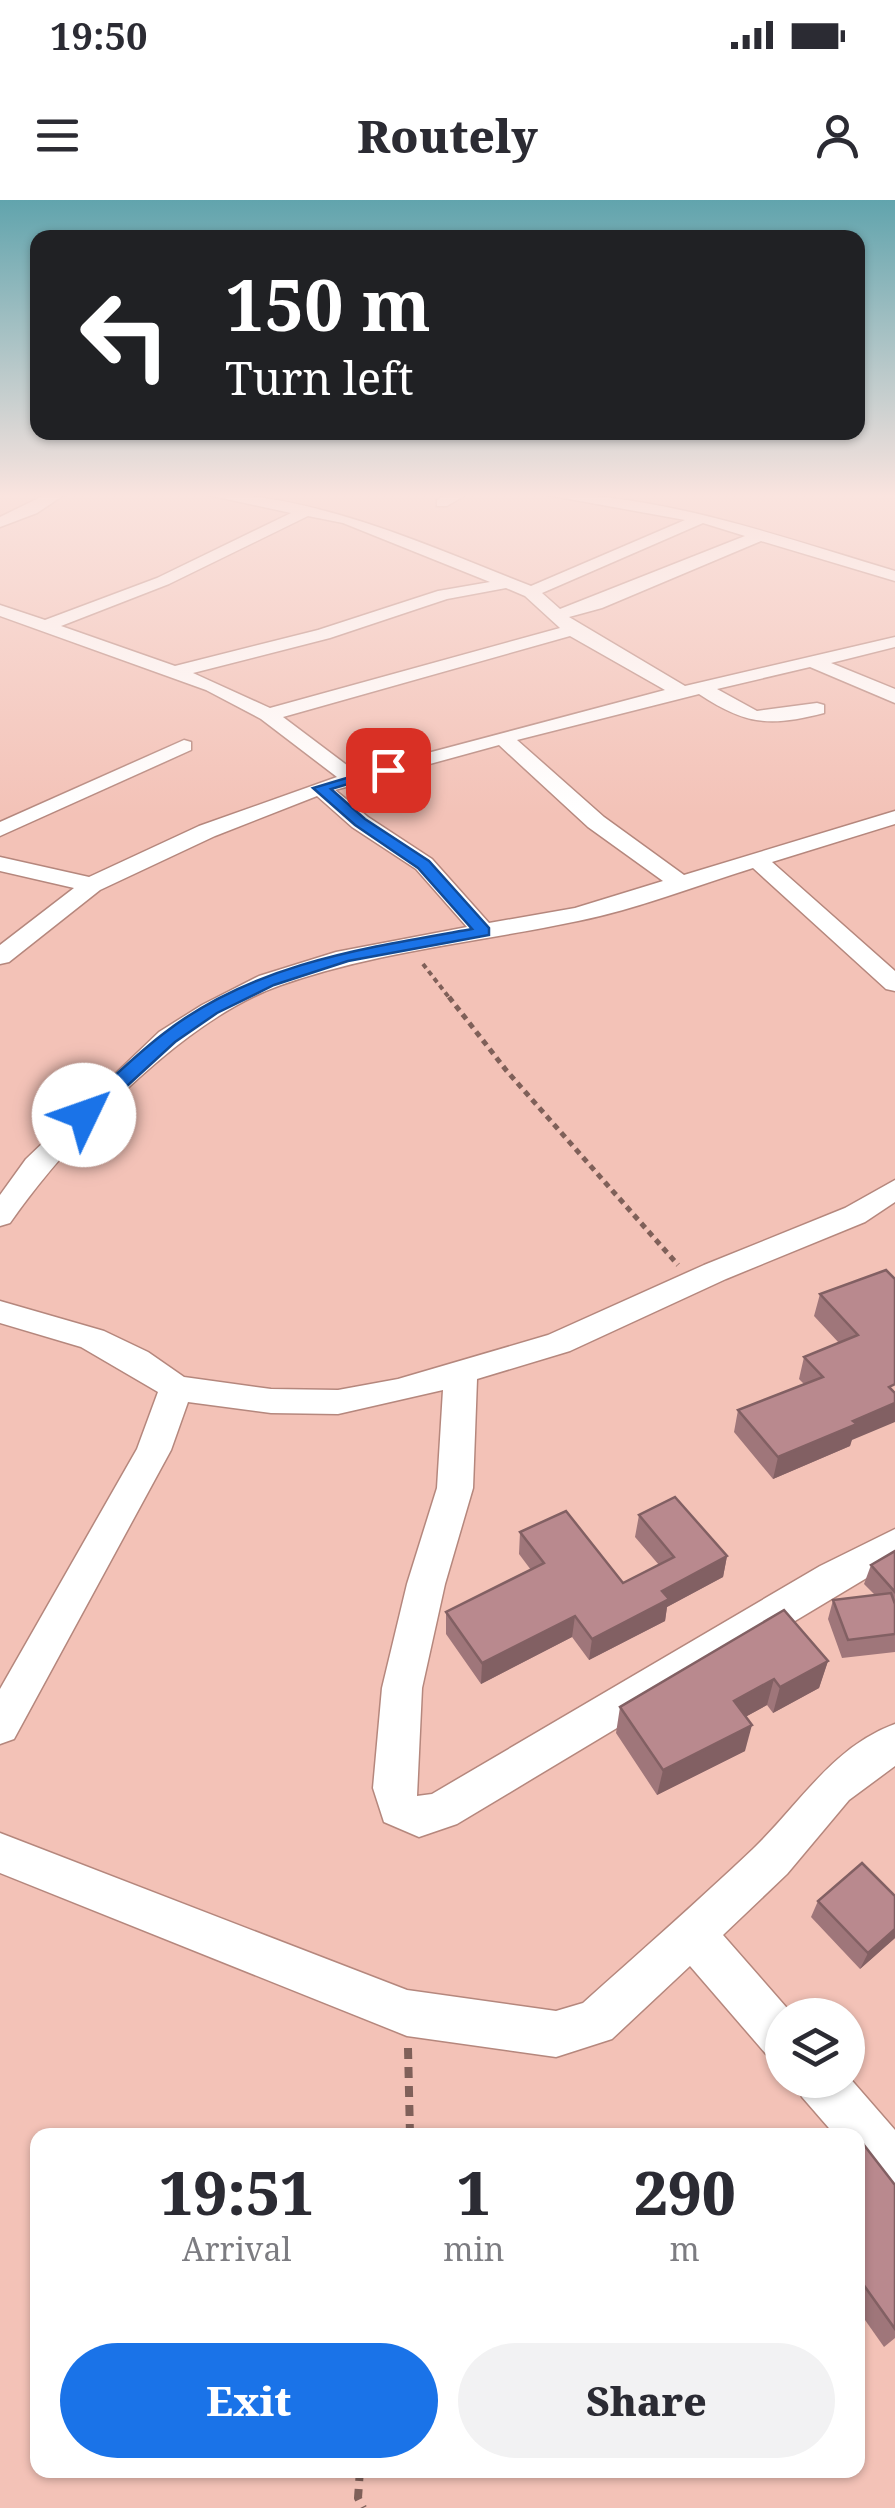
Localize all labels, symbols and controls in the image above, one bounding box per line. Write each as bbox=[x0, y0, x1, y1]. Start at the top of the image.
text: 19:50 bbox=[50, 9, 147, 61]
text: Routely bbox=[357, 105, 538, 166]
icon: menu bbox=[30, 108, 85, 163]
icon: person bbox=[810, 108, 865, 163]
text: 150 m bbox=[225, 256, 431, 352]
icon: left bbox=[60, 270, 190, 400]
text: Turn left bbox=[225, 347, 414, 408]
pin bbox=[346, 728, 431, 813]
icon: arrive bbox=[361, 743, 416, 798]
position arrow bbox=[32, 1063, 136, 1167]
map controls bbox=[765, 1998, 865, 2098]
button: layers bbox=[765, 1998, 865, 2098]
text: 19:51 bbox=[159, 2151, 314, 2233]
text: 1 bbox=[457, 2151, 491, 2233]
text: 290 bbox=[634, 2151, 736, 2233]
text: Arrival bbox=[182, 2227, 291, 2270]
text: min bbox=[443, 2227, 504, 2270]
text: m bbox=[670, 2227, 700, 2270]
button: Exit bbox=[60, 2343, 438, 2458]
button: Share bbox=[458, 2343, 835, 2458]

